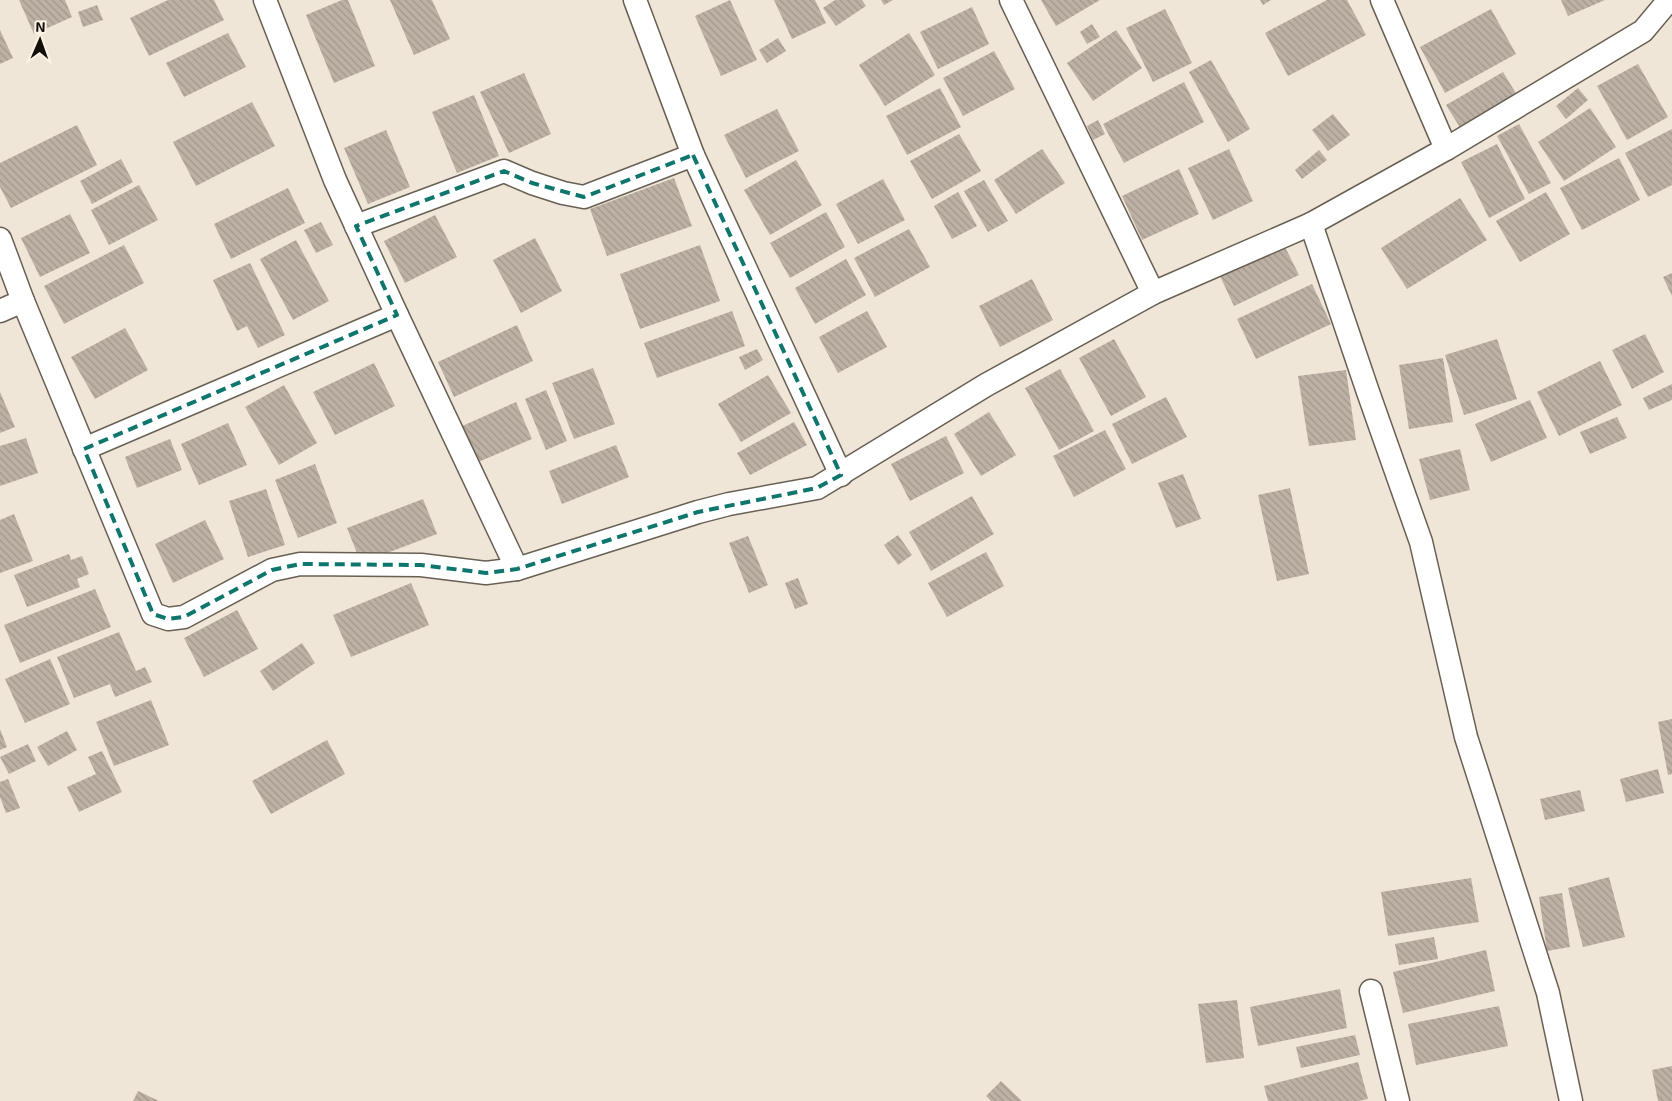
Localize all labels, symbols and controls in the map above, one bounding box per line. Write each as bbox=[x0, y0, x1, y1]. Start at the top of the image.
north arrow bbox=[15, 15, 65, 65]
text: N bbox=[35, 18, 46, 35]

